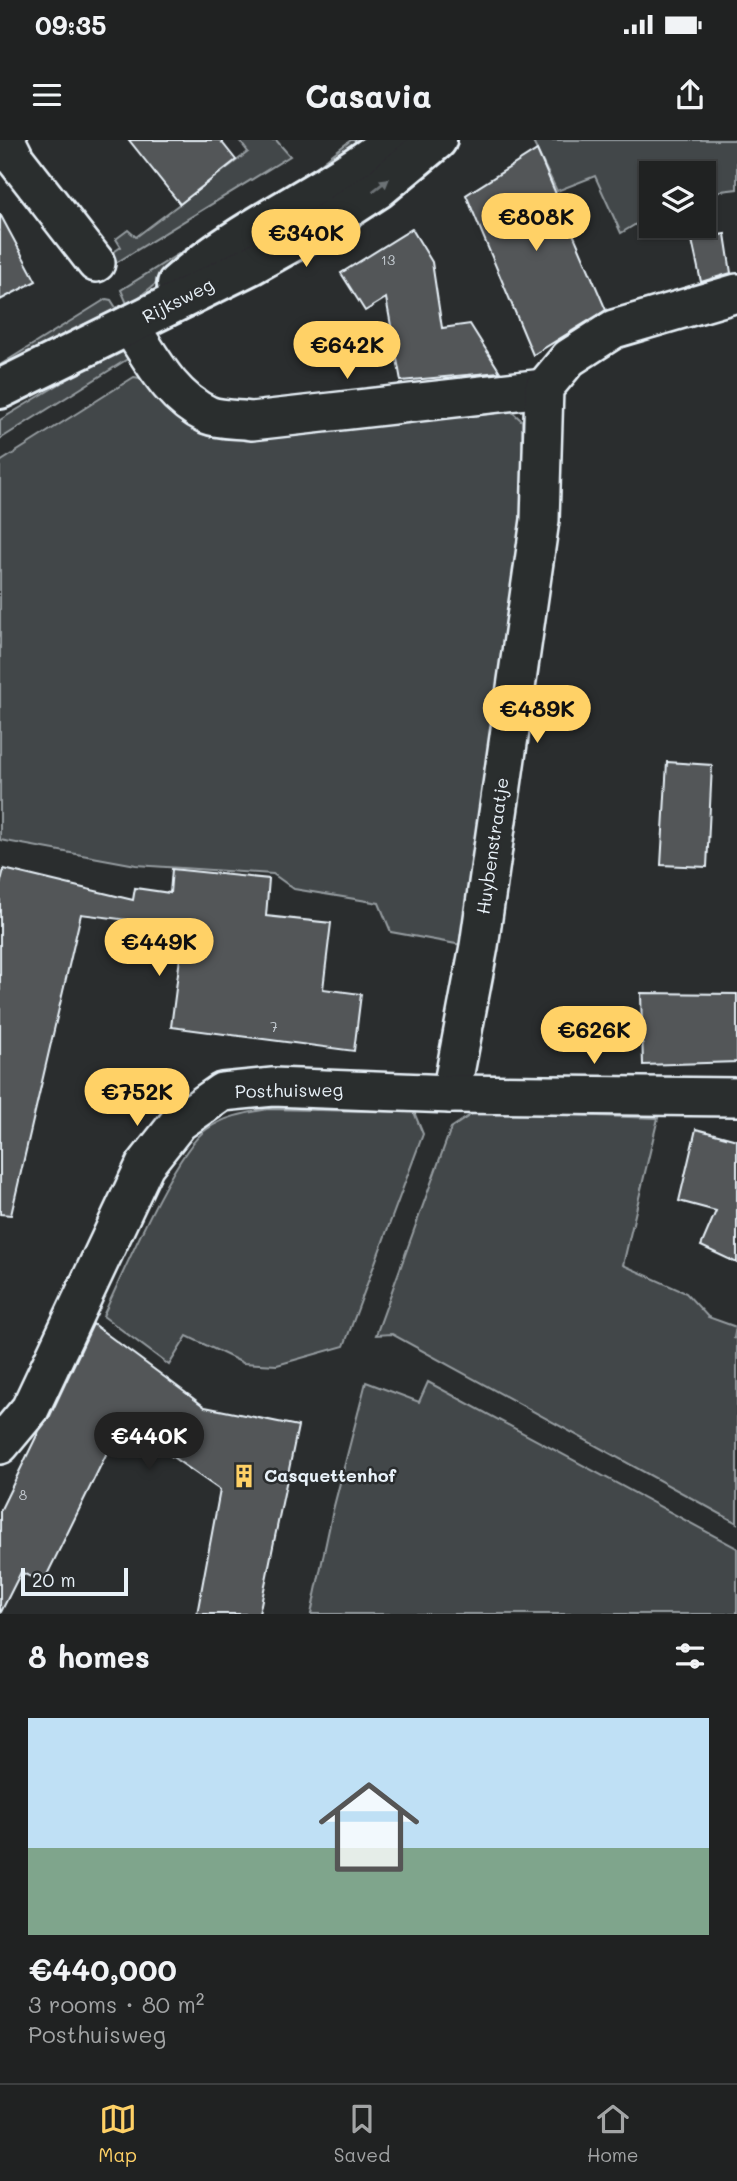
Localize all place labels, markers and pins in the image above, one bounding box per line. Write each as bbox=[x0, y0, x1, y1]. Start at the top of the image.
pin: €808K bbox=[487, 194, 585, 253]
pin: €340K bbox=[257, 209, 355, 269]
pin: €642K bbox=[298, 322, 396, 381]
pin: €489K bbox=[488, 686, 586, 745]
pin: €449K bbox=[110, 918, 208, 978]
pin: €626K bbox=[545, 1006, 643, 1066]
pin: €752K bbox=[88, 1068, 186, 1128]
pin: €440K bbox=[100, 1412, 198, 1472]
building icon: Casquettenhof bbox=[230, 1462, 258, 1490]
place label: Casquettenhof bbox=[264, 1463, 397, 1487]

